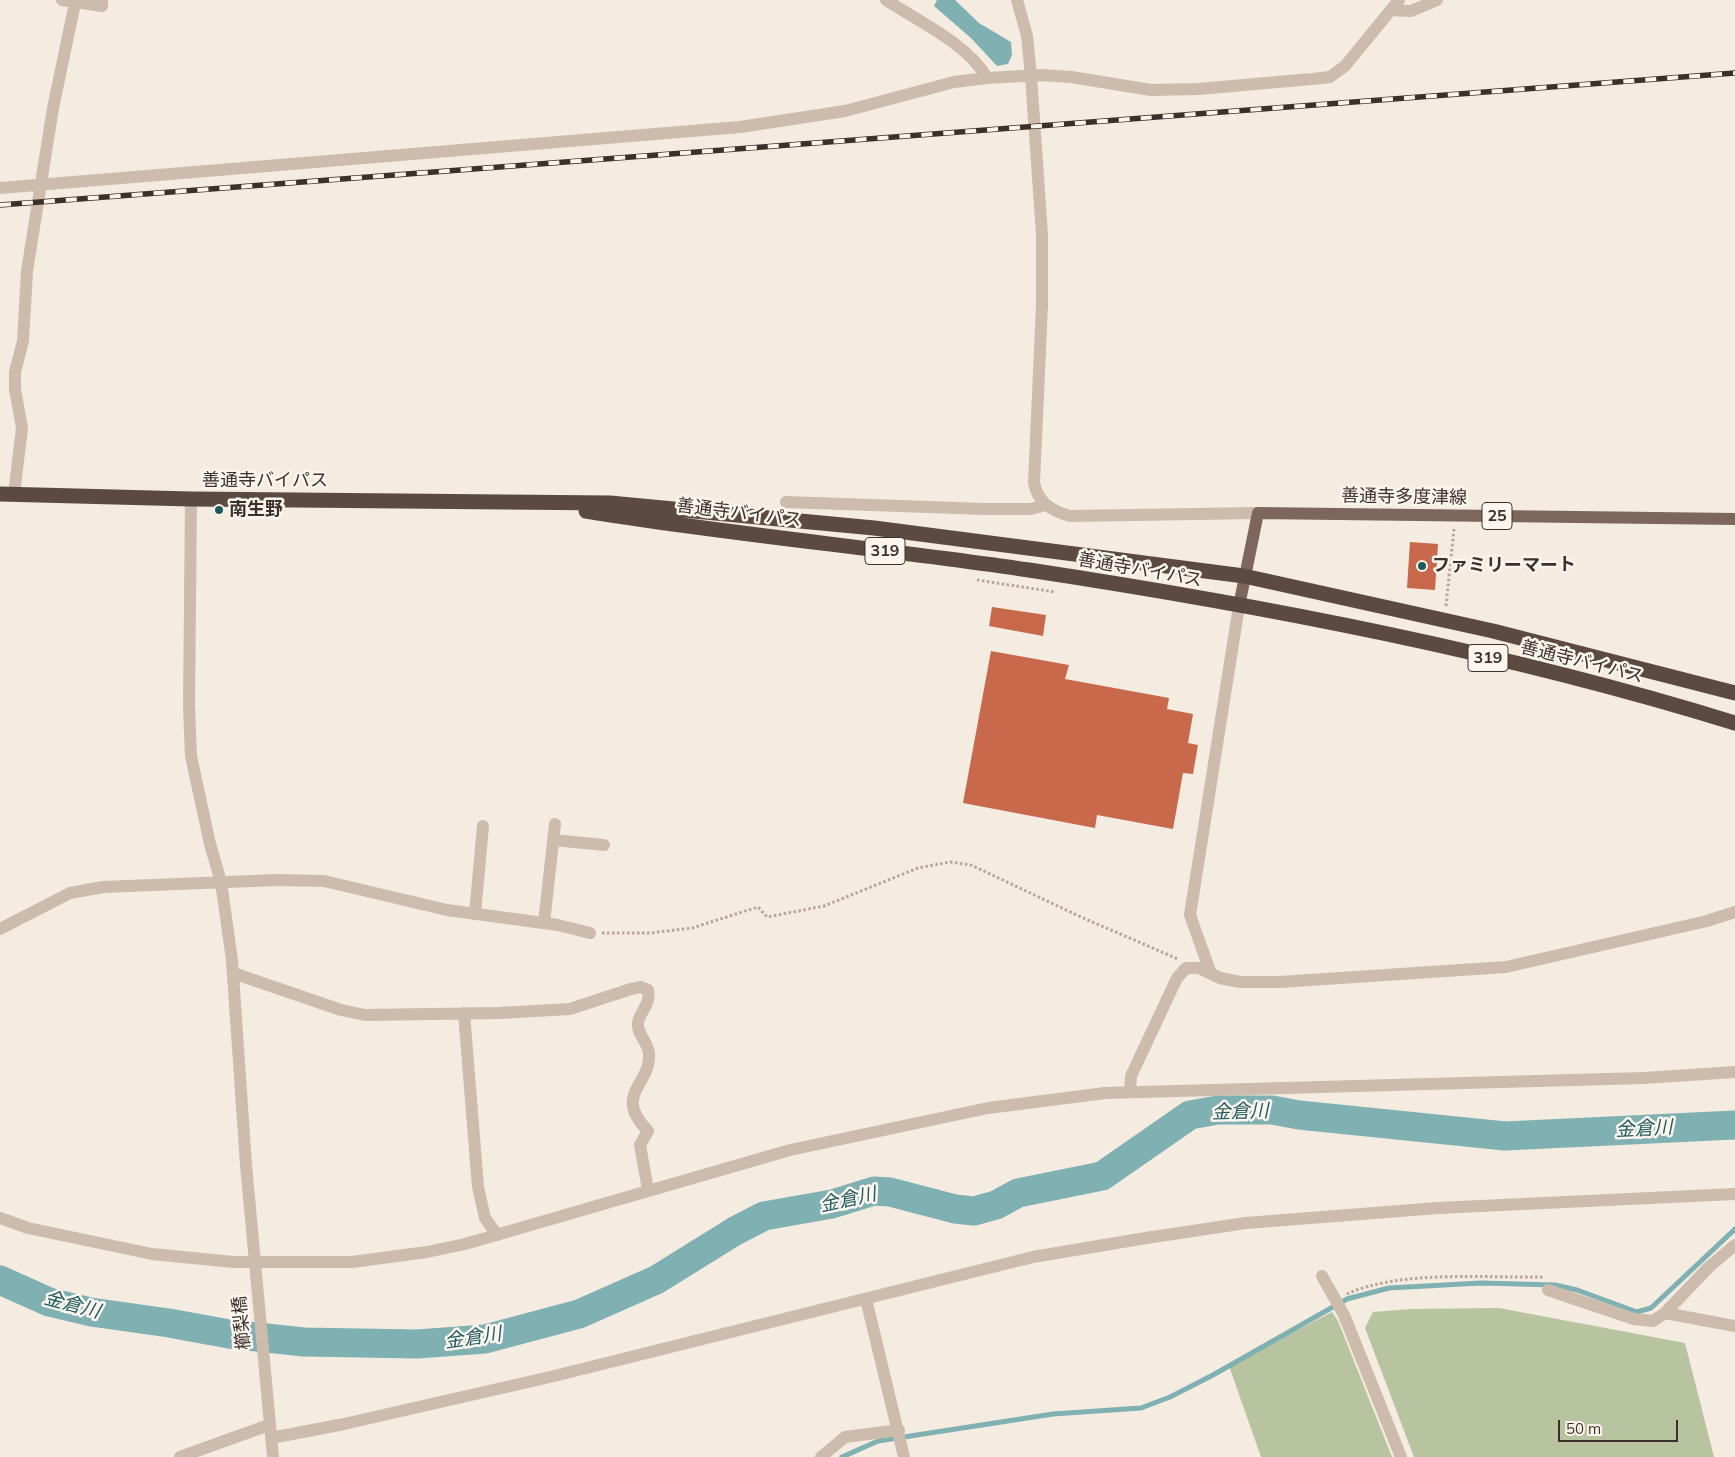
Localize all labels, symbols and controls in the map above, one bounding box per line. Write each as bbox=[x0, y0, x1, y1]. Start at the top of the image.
street label: 善通寺バイパス bbox=[202, 470, 328, 492]
street label: 善通寺多度津線 bbox=[1341, 485, 1467, 509]
street label: 善通寺バイパス bbox=[675, 495, 803, 531]
place label: 南生野 bbox=[229, 499, 283, 521]
road number: 25 bbox=[1482, 502, 1512, 530]
marker: 南生野 bbox=[213, 504, 225, 516]
road number: 319 bbox=[865, 538, 905, 564]
street label: 善通寺バイパス bbox=[1076, 548, 1204, 592]
place label: ファミリーマート bbox=[1432, 555, 1576, 577]
marker: ファミリーマート bbox=[1416, 560, 1428, 572]
street label: 善通寺バイパス bbox=[1518, 636, 1646, 688]
road number: 319 bbox=[1468, 644, 1508, 671]
water label: 金倉川 bbox=[1211, 1100, 1269, 1124]
water label: 金倉川 bbox=[1615, 1116, 1673, 1142]
water label: 金倉川 bbox=[818, 1183, 878, 1217]
water label: 金倉川 bbox=[42, 1287, 102, 1323]
street label: 櫛梨橋 bbox=[229, 1295, 255, 1351]
water label: 金倉川 bbox=[443, 1323, 503, 1353]
scale bar bbox=[1560, 1410, 1680, 1442]
text: 50 m bbox=[1566, 1419, 1601, 1438]

